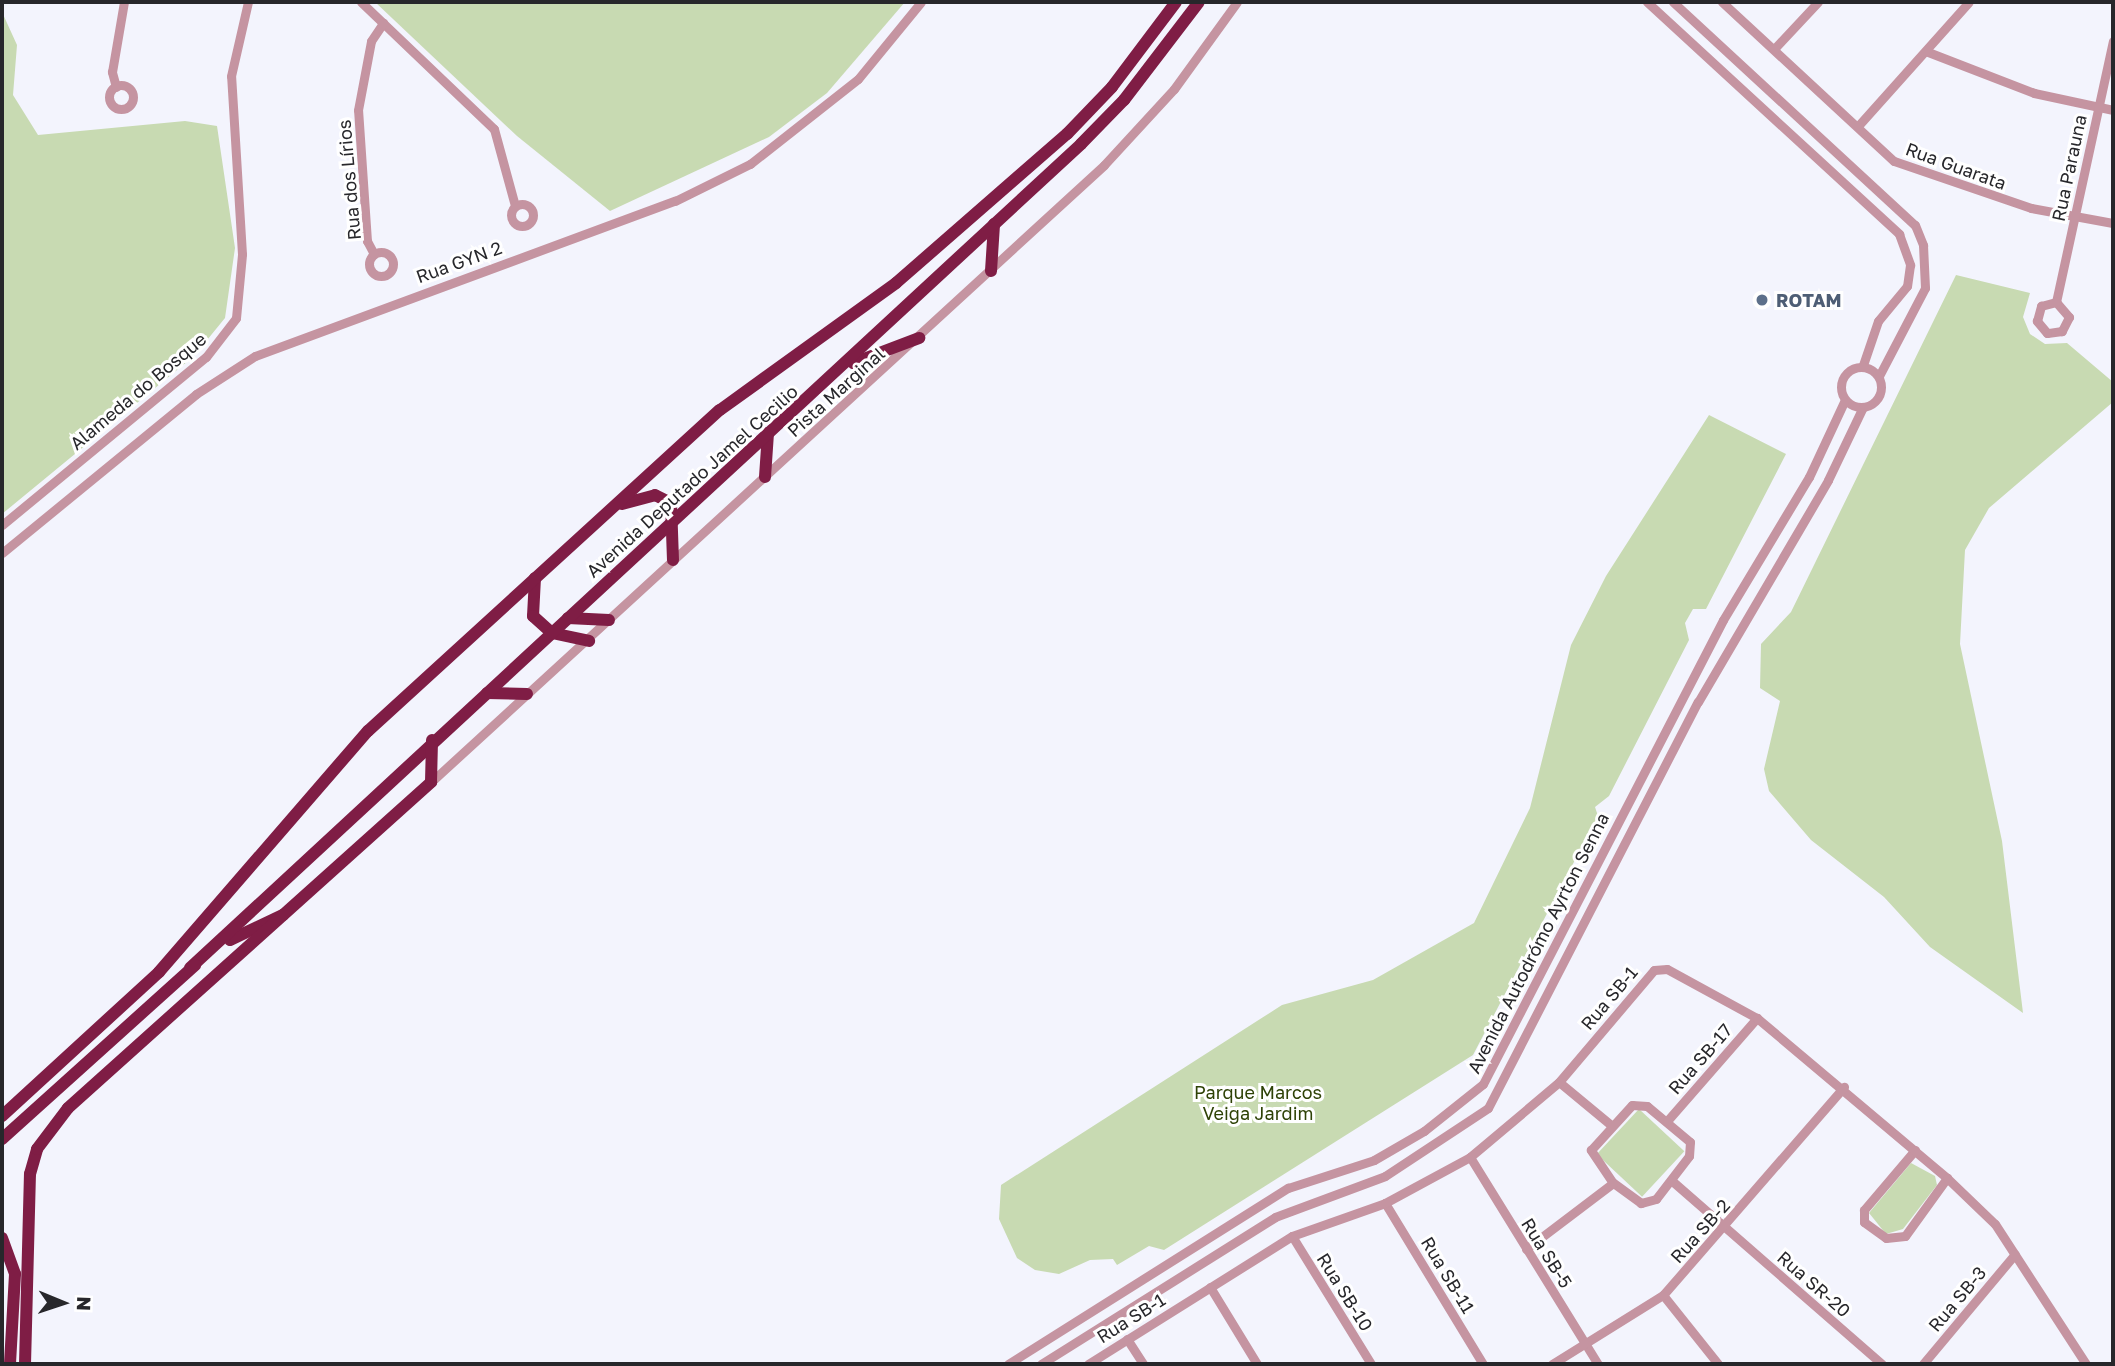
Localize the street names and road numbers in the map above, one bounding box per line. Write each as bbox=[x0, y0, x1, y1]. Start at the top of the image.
street label: Rua Parauna bbox=[2047, 113, 2091, 223]
street label: Rua dos Lírios bbox=[333, 119, 365, 241]
street label: Rua Guarata bbox=[1903, 138, 2009, 194]
street label: Rua GYN 2 bbox=[413, 237, 505, 287]
street label: Alameda do Bosque bbox=[66, 328, 210, 454]
street label: Pista Marginal bbox=[783, 343, 889, 441]
street label: Avenida Deputado Jamel Cecilio bbox=[582, 380, 802, 582]
street label: Avenida Autodrómo Ayrton Senna bbox=[1463, 809, 1613, 1077]
street label: Rua SB-1 bbox=[1576, 962, 1642, 1034]
street label: Rua SB-17 bbox=[1664, 1019, 1736, 1099]
street label: Rua SB-2 bbox=[1666, 1195, 1734, 1267]
street label: Rua SB-5 bbox=[1517, 1214, 1577, 1292]
street label: Rua SB-11 bbox=[1417, 1233, 1479, 1317]
street label: Rua SR-20 bbox=[1773, 1246, 1855, 1322]
street label: Rua SB-10 bbox=[1313, 1249, 1377, 1335]
street label: Rua SB-3 bbox=[1924, 1262, 1990, 1336]
street label: Rua SB-1 bbox=[1093, 1289, 1169, 1347]

